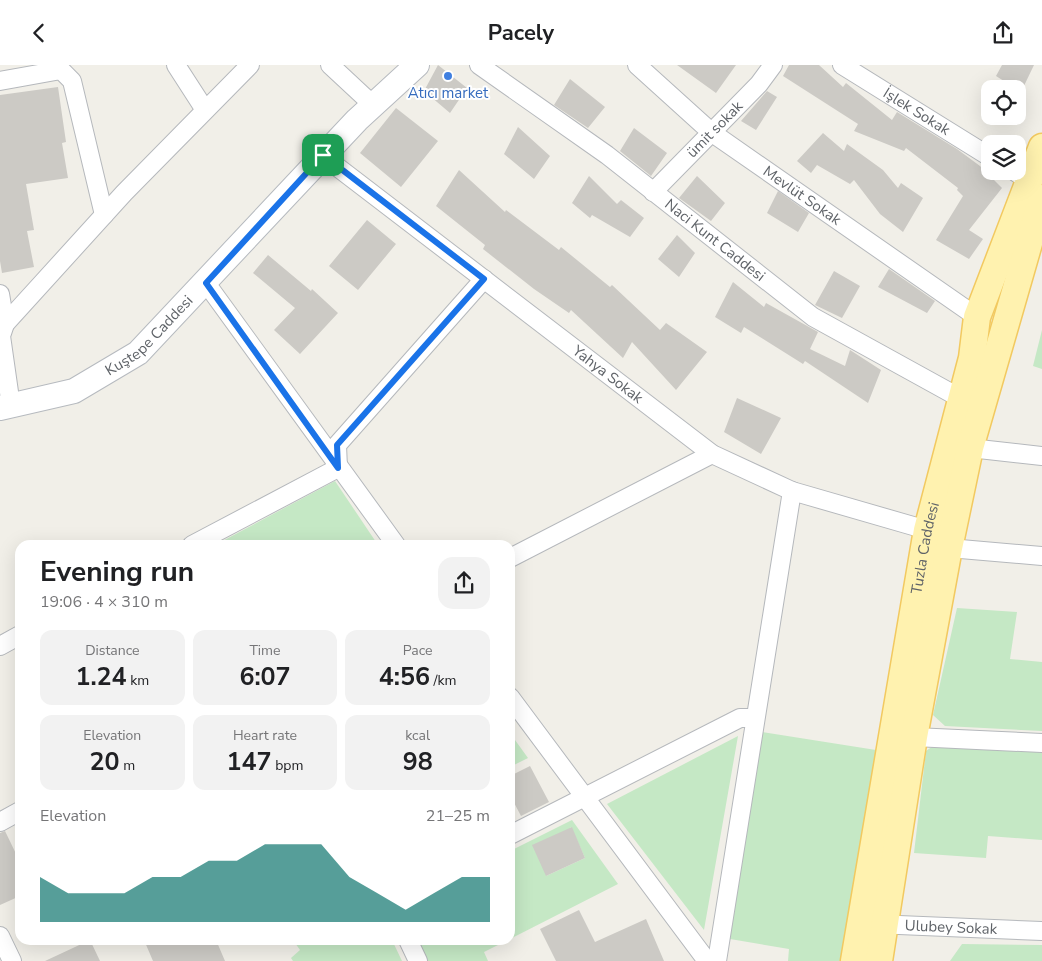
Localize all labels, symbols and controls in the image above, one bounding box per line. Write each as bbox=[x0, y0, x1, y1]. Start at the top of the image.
text: Pacely bbox=[488, 18, 554, 48]
icon: back bbox=[25, 19, 53, 47]
icon: share bbox=[989, 19, 1017, 47]
marker: Atıcı market bbox=[442, 70, 454, 82]
map controls bbox=[981, 80, 1026, 180]
button: locate bbox=[981, 80, 1026, 125]
place label: Atıcı market bbox=[408, 83, 489, 103]
street label: İşlek Sokak bbox=[879, 83, 954, 140]
street label: ümit sokak bbox=[682, 96, 747, 162]
pin bbox=[302, 134, 344, 176]
button: layers bbox=[981, 135, 1026, 180]
icon: arrive bbox=[309, 141, 337, 169]
street label: Mevlüt Sokak bbox=[759, 161, 846, 230]
street label: Naci Kunt Caddesi bbox=[661, 194, 769, 286]
street label: Kuştepe Caddesi bbox=[101, 291, 197, 380]
street label: Yahya Sokak bbox=[568, 340, 648, 408]
street label: Tuzla Caddesi bbox=[906, 500, 944, 596]
text: Evening run bbox=[40, 553, 194, 591]
button: share bbox=[438, 557, 490, 609]
text: 19:06 · 4 × 310 m bbox=[40, 591, 168, 613]
text: Distance bbox=[85, 641, 140, 660]
text: Time bbox=[249, 641, 281, 660]
text: Pace bbox=[403, 641, 433, 660]
text: 1.24 bbox=[75, 660, 127, 694]
text: 6:07 bbox=[239, 660, 291, 694]
text: 4:56 bbox=[379, 660, 430, 694]
text: km bbox=[127, 671, 149, 690]
text: /km bbox=[430, 671, 457, 690]
text: Elevation bbox=[83, 726, 141, 745]
text: Heart rate bbox=[233, 726, 297, 745]
text: kcal bbox=[405, 726, 430, 745]
text: 20 bbox=[90, 745, 120, 779]
text: 147 bbox=[227, 745, 272, 779]
text: 98 bbox=[403, 745, 433, 779]
text: m bbox=[120, 756, 135, 775]
text: bpm bbox=[272, 756, 303, 775]
text: Elevation bbox=[40, 805, 106, 827]
text: 21–25 m bbox=[426, 805, 490, 827]
street label: Ulubey Sokak bbox=[904, 915, 998, 939]

